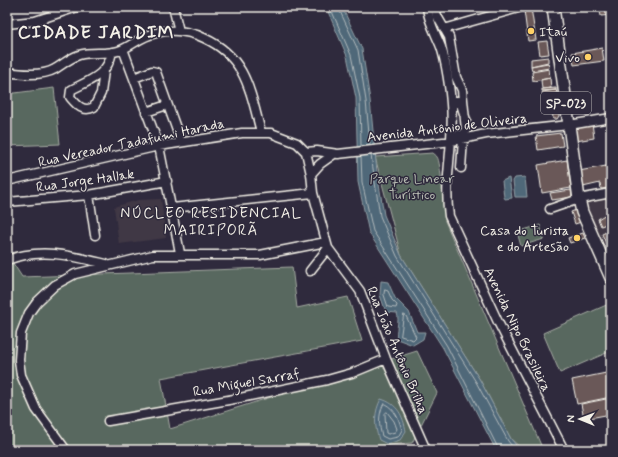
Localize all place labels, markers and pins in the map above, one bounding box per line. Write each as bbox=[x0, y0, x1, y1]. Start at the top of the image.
place label: Itaú bbox=[539, 23, 567, 41]
marker: Itaú bbox=[526, 26, 536, 36]
place label: Vivo bbox=[555, 49, 580, 67]
marker: Vivo bbox=[583, 52, 593, 62]
place label: Casa do Turista e do Artesão bbox=[480, 222, 569, 256]
marker: Casa do Turista e do Artesão bbox=[572, 233, 582, 243]

